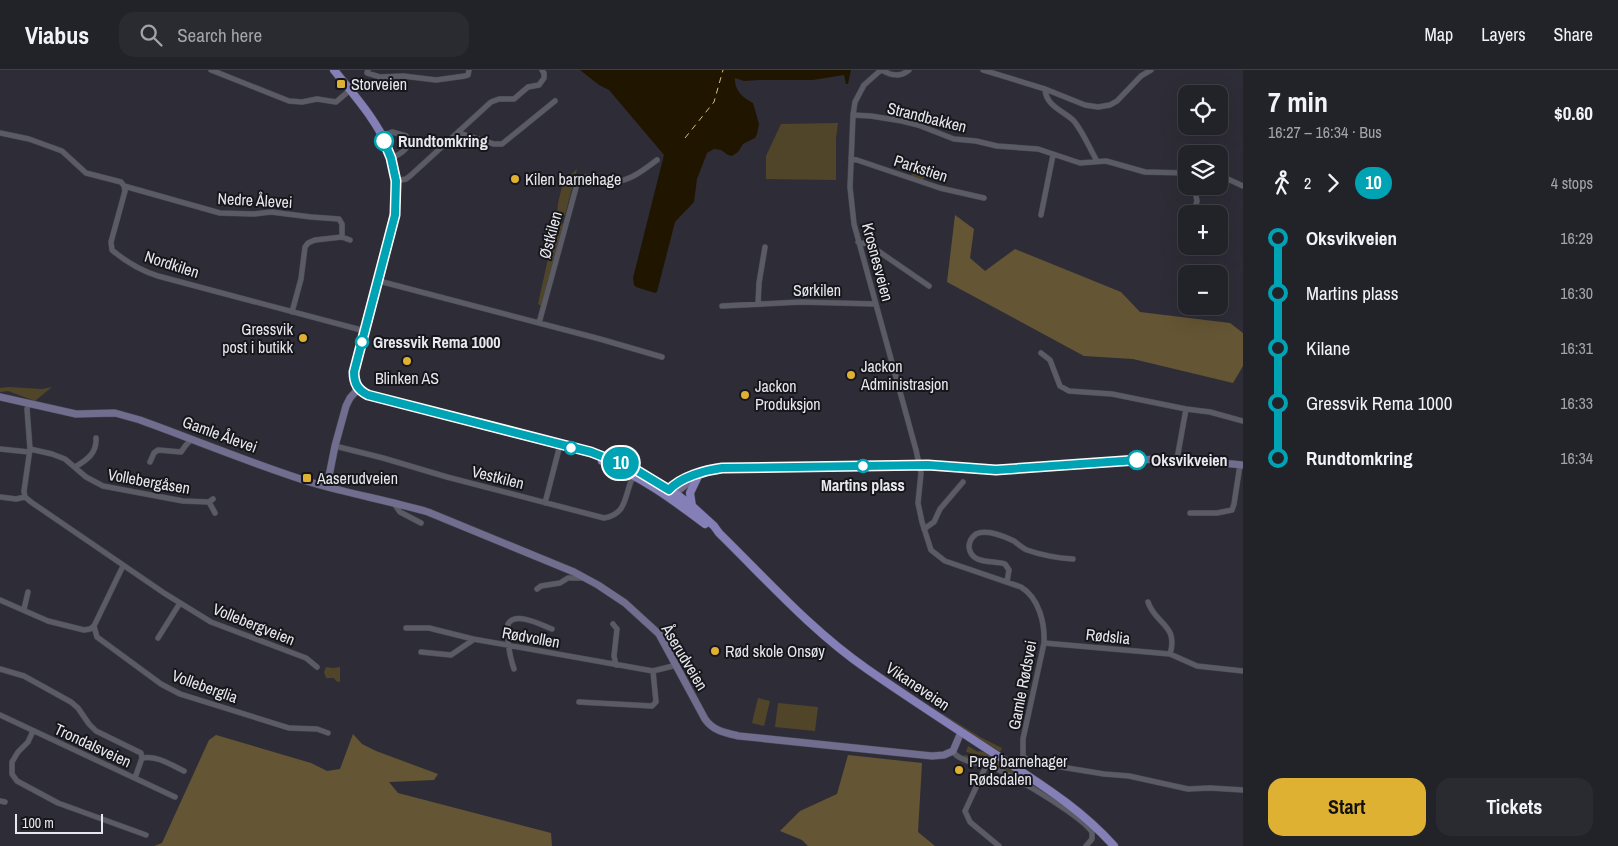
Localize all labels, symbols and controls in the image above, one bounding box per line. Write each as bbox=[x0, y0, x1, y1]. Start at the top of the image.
search box bbox=[119, 12, 469, 57]
text: Viabus bbox=[25, 19, 89, 51]
icon: search bbox=[137, 21, 165, 49]
text: Search here bbox=[177, 22, 262, 48]
text: Map bbox=[1425, 22, 1453, 47]
text: Layers bbox=[1481, 22, 1526, 47]
text: Share bbox=[1554, 22, 1593, 47]
place label: Storveien bbox=[351, 73, 407, 95]
marker: Storveien bbox=[335, 78, 347, 90]
text: 7 min bbox=[1268, 83, 1328, 121]
map controls bbox=[1178, 85, 1228, 315]
button: locate bbox=[1178, 85, 1228, 135]
street label: Strandbakken bbox=[885, 97, 969, 137]
text: $0.60 bbox=[1554, 100, 1593, 126]
text: 16:27 – 16:34 · Bus bbox=[1268, 121, 1382, 143]
place label: Rundtomkring bbox=[398, 130, 488, 152]
marker: Rundtomkring bbox=[374, 131, 394, 151]
button: layers bbox=[1178, 145, 1228, 195]
street label: Parkstien bbox=[891, 149, 951, 187]
place label: Kilen barnehage bbox=[525, 168, 621, 190]
icon: walk bbox=[1268, 169, 1296, 197]
icon: forward bbox=[1319, 169, 1347, 197]
text: 10 bbox=[1365, 170, 1382, 195]
text: 2 bbox=[1304, 172, 1311, 194]
text: 4 stops bbox=[1551, 172, 1593, 194]
marker: Kilen barnehage bbox=[509, 173, 521, 185]
street label: Nedre Ålevei bbox=[217, 187, 293, 213]
button: + bbox=[1178, 205, 1228, 255]
street label: Østkilen bbox=[533, 209, 567, 261]
street label: Krosnesveien bbox=[857, 220, 899, 304]
text: Oksvikveien bbox=[1306, 225, 1397, 251]
text: 16:29 bbox=[1560, 227, 1593, 249]
street label: Nordkilen bbox=[142, 245, 202, 283]
button: − bbox=[1178, 265, 1228, 315]
street label: Sørkilen bbox=[793, 279, 841, 301]
text: Martins plass bbox=[1306, 280, 1399, 306]
text: 16:30 bbox=[1560, 282, 1593, 304]
place label: Gressvik post i butikk bbox=[222, 318, 293, 358]
place label: Gressvik Rema 1000 bbox=[373, 331, 501, 353]
marker: Gressvik post i butikk bbox=[297, 332, 309, 344]
marker: Gressvik Rema 1000 bbox=[355, 335, 369, 349]
text: Kilane bbox=[1306, 335, 1350, 361]
text: 16:31 bbox=[1560, 337, 1593, 359]
marker: Blinken AS bbox=[401, 355, 413, 367]
place label: Jackon Administrasjon bbox=[860, 355, 949, 395]
place label: Blinken AS bbox=[375, 367, 439, 389]
marker: Jackon Administrasjon bbox=[845, 369, 857, 381]
place label: Jackon Produksjon bbox=[755, 375, 821, 415]
marker: Jackon Produksjon bbox=[739, 389, 751, 401]
text: Gressvik Rema 1000 bbox=[1306, 390, 1452, 416]
text: 16:33 bbox=[1560, 392, 1593, 414]
street label: Gamle Ålevei bbox=[180, 410, 260, 458]
unlabelled marker bbox=[564, 441, 578, 455]
text: Rundtomkring bbox=[1306, 445, 1412, 471]
line badge: 10 bbox=[598, 447, 644, 479]
text: 16:34 bbox=[1560, 447, 1593, 469]
place label: Oksvikveien bbox=[1151, 449, 1228, 471]
text: 10 bbox=[613, 450, 629, 475]
marker: Oksvikveien bbox=[1127, 450, 1147, 470]
marker: Martins plass bbox=[856, 459, 870, 473]
street label: Vestkilen bbox=[470, 460, 526, 494]
street label: Vollebergåsen bbox=[106, 463, 192, 499]
place label: Aaserudveien bbox=[316, 467, 398, 489]
marker: Aaserudveien bbox=[301, 472, 313, 484]
place label: Martins plass bbox=[821, 474, 905, 496]
street label: Vollebergveien bbox=[210, 598, 298, 650]
street label: Åserudveien bbox=[656, 619, 713, 694]
street label: Rødvollen bbox=[500, 621, 562, 653]
street label: Rødslia bbox=[1085, 623, 1132, 649]
street label: Gamle Rødsvei bbox=[1003, 639, 1041, 731]
place label: Rød skole Onsøy bbox=[725, 640, 825, 662]
marker: Rød skole Onsøy bbox=[709, 645, 721, 657]
street label: Vikaneveien bbox=[882, 657, 954, 715]
street label: Volleberglia bbox=[169, 664, 242, 708]
street label: Trondalsveien bbox=[51, 718, 135, 772]
place label: Preg barnehager Rødsdalen bbox=[969, 750, 1068, 790]
marker: Preg barnehager Rødsdalen bbox=[953, 764, 965, 776]
button: Start bbox=[1268, 778, 1426, 836]
button: Tickets bbox=[1436, 778, 1593, 836]
scale bar bbox=[15, 811, 102, 834]
text: 100 m bbox=[22, 814, 54, 832]

